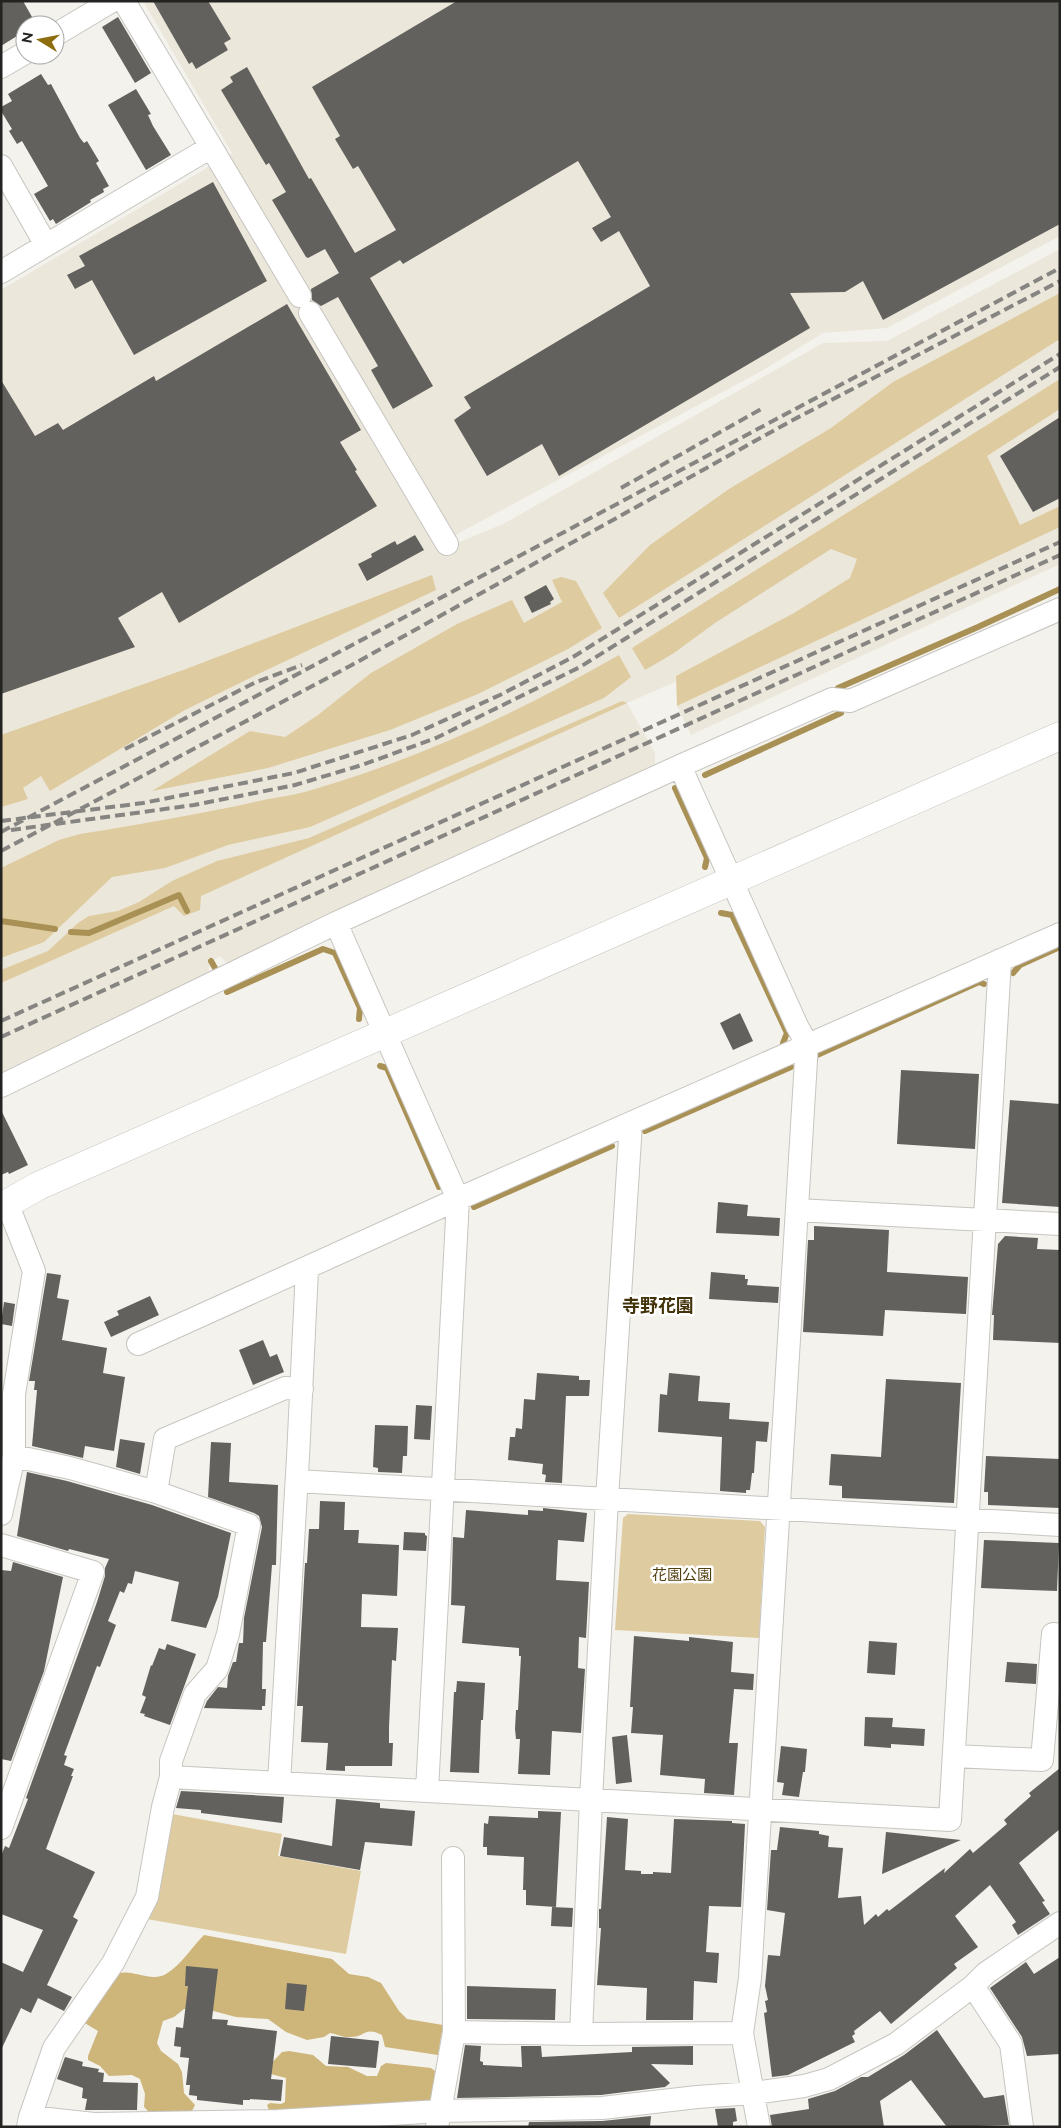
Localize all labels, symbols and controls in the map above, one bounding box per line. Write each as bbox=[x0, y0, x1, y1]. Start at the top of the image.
north arrow bbox=[15, 15, 65, 65]
text: N bbox=[18, 31, 36, 44]
district label: 寺野花園 bbox=[622, 1295, 694, 1316]
park label: 花園公園 bbox=[652, 1566, 712, 1584]

